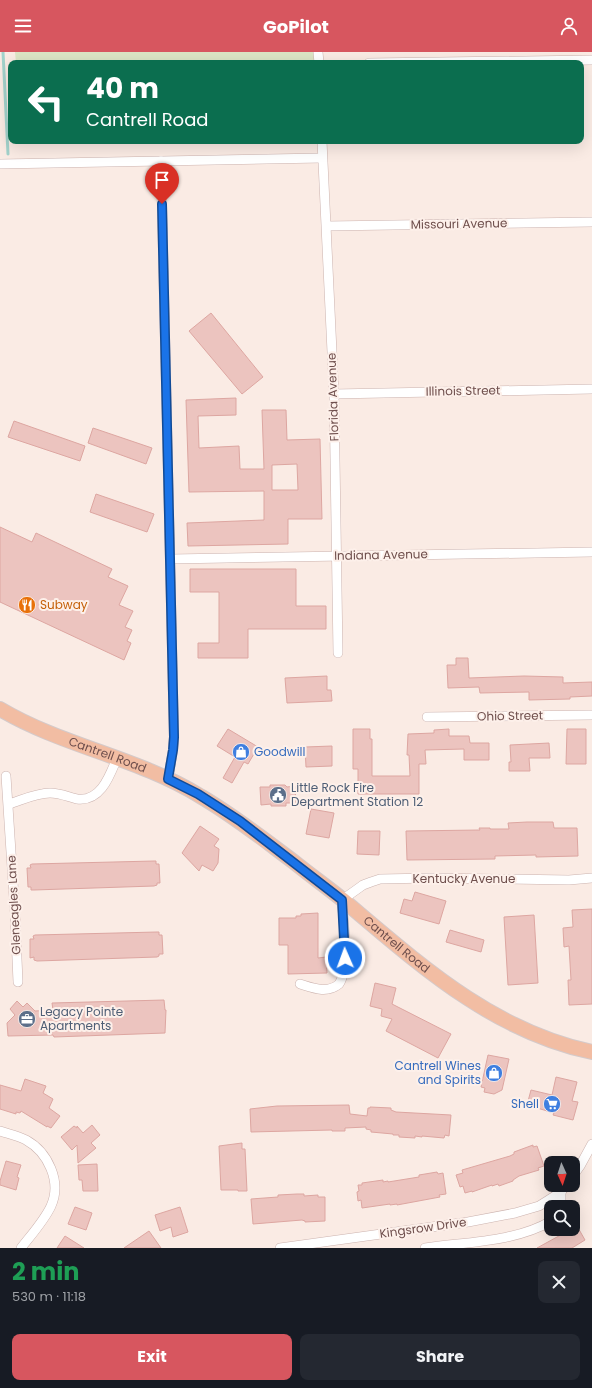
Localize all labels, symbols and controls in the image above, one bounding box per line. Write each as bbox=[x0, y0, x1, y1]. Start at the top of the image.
text: GoPilot bbox=[263, 14, 329, 39]
icon: menu bbox=[12, 15, 34, 37]
icon: person bbox=[558, 15, 580, 37]
text: 40 m bbox=[86, 69, 159, 108]
icon: left bbox=[20, 76, 72, 128]
text: Cantrell Road bbox=[86, 107, 208, 132]
pin bbox=[145, 163, 179, 204]
icon: arrive bbox=[151, 169, 173, 191]
street label: Missouri Avenue bbox=[410, 214, 508, 233]
street label: Florida Avenue bbox=[322, 352, 343, 442]
street label: Illinois Street bbox=[425, 381, 501, 400]
street label: Indiana Avenue bbox=[334, 545, 428, 564]
restaurant icon: Subway bbox=[17, 595, 37, 615]
place label: Subway bbox=[40, 596, 88, 613]
street label: Ohio Street bbox=[477, 706, 543, 725]
street label: Cantrell Road bbox=[66, 732, 149, 777]
shop icon: Goodwill bbox=[231, 742, 251, 762]
place label: Goodwill bbox=[254, 743, 306, 760]
place label: Little Rock Fire Department Station 12 bbox=[291, 779, 423, 810]
public building icon: Little Rock Fire Department Station 12 bbox=[268, 785, 288, 805]
street label: Gleneagles Lane bbox=[2, 855, 25, 955]
street label: Kentucky Avenue bbox=[413, 870, 515, 887]
street label: Cantrell Road bbox=[360, 912, 434, 977]
position arrow bbox=[324, 937, 366, 979]
place label: Legacy Pointe Apartments bbox=[40, 1003, 123, 1034]
office icon: Legacy Pointe Apartments bbox=[17, 1009, 37, 1029]
place label: Cantrell Wines and Spirits bbox=[395, 1057, 481, 1088]
shop icon: Cantrell Wines and Spirits bbox=[484, 1063, 504, 1083]
supermarket icon: Shell bbox=[542, 1094, 562, 1114]
place label: Shell bbox=[511, 1095, 539, 1112]
north arrow bbox=[544, 1156, 580, 1192]
map controls bbox=[544, 1156, 580, 1236]
button: search bbox=[544, 1200, 580, 1236]
street label: Kingsrow Drive bbox=[378, 1213, 467, 1242]
text: 2 min bbox=[12, 1255, 79, 1288]
button: close bbox=[538, 1261, 580, 1303]
text: 530 m · 11:18 bbox=[12, 1287, 86, 1306]
button: Exit bbox=[12, 1334, 292, 1380]
button: Share bbox=[300, 1334, 580, 1380]

